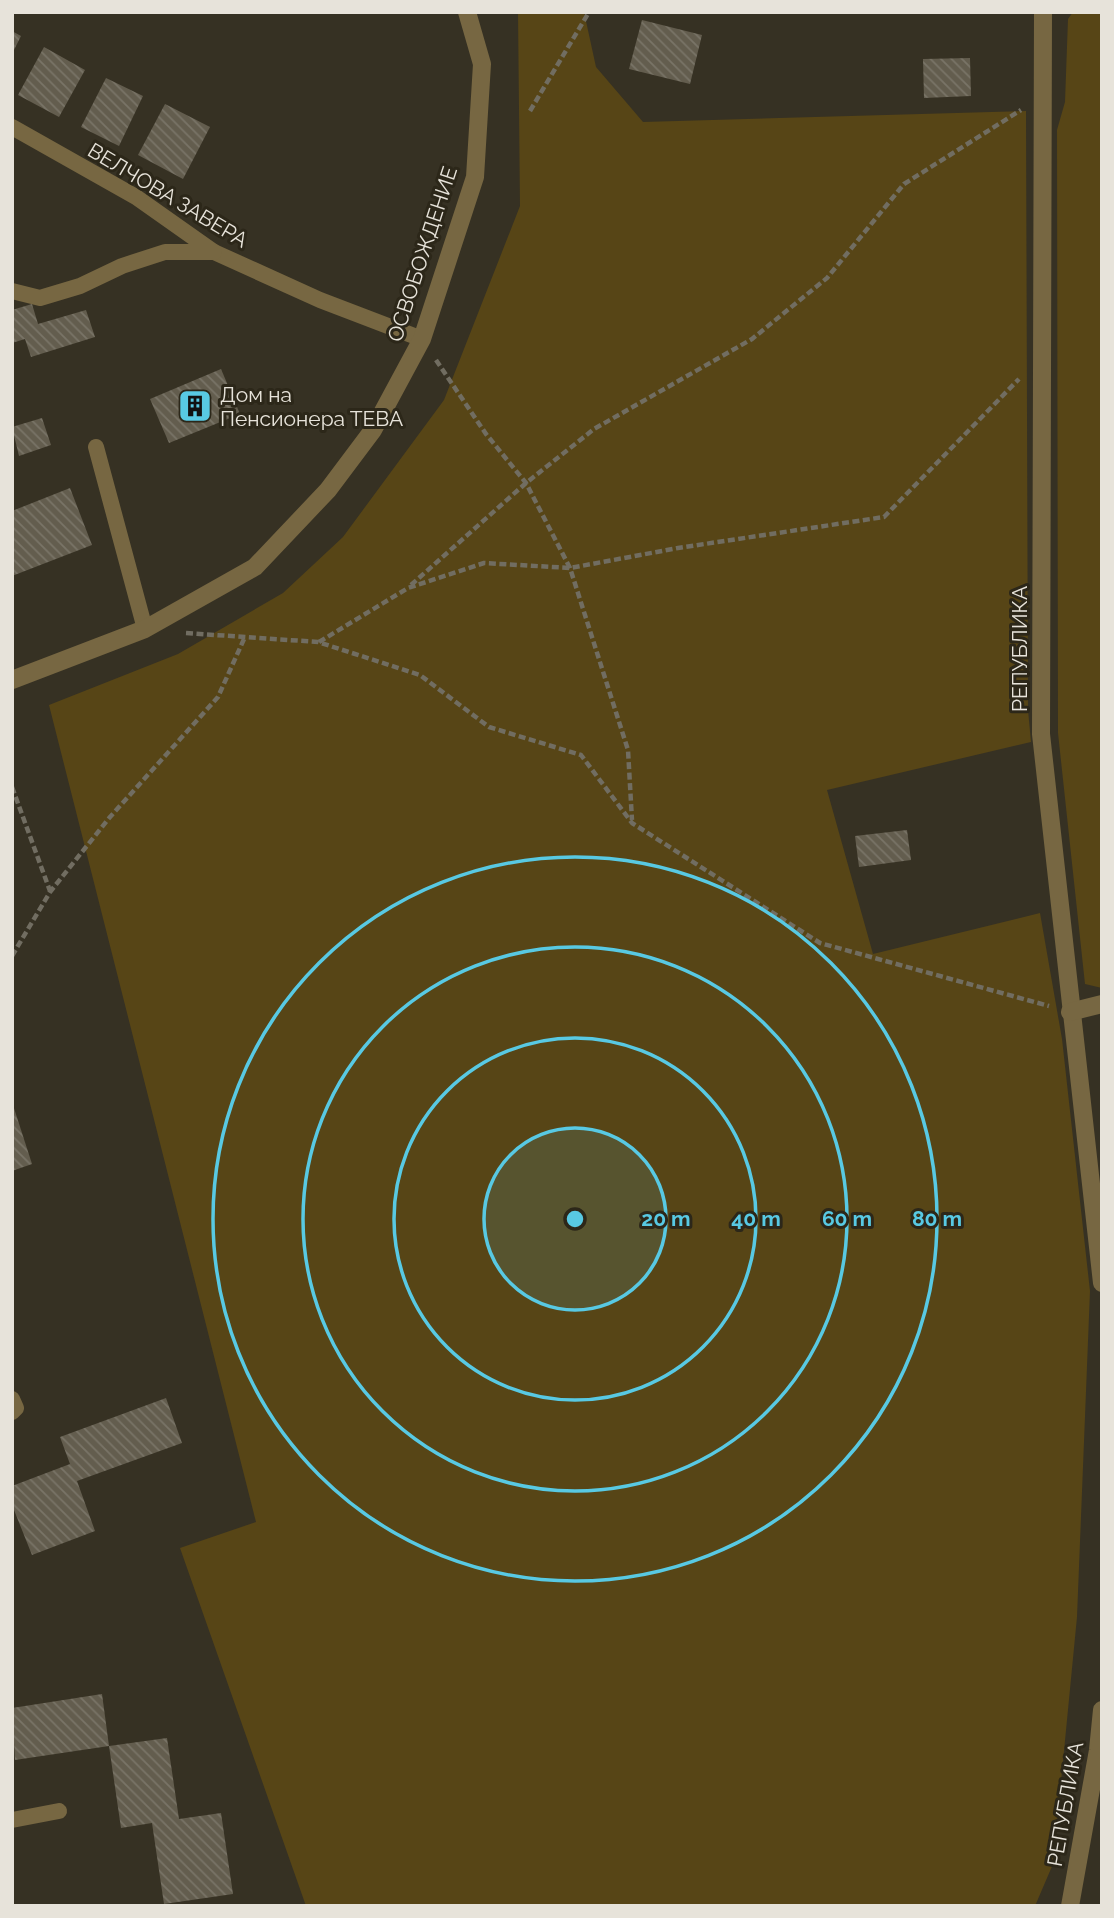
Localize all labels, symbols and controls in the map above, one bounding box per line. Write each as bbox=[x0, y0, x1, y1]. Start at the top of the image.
street label: ВЕЛЧОВА ЗАВЕРА bbox=[83, 137, 253, 253]
street label: ОСВОБОЖДЕНИЕ bbox=[382, 163, 462, 345]
place label: Дом на Пенсионера ТЕВА bbox=[220, 382, 403, 431]
building icon: Дом на Пенсионера ТЕВА bbox=[176, 387, 214, 425]
street label: РЕПУБЛИКА bbox=[1007, 586, 1032, 712]
text: 20 m bbox=[641, 1206, 691, 1231]
text: 40 m bbox=[731, 1206, 781, 1231]
text: 60 m bbox=[822, 1206, 872, 1231]
text: 80 m bbox=[912, 1206, 962, 1231]
centre of rings bbox=[563, 1207, 587, 1231]
street label: РЕПУБЛИКА bbox=[1042, 1740, 1088, 1868]

